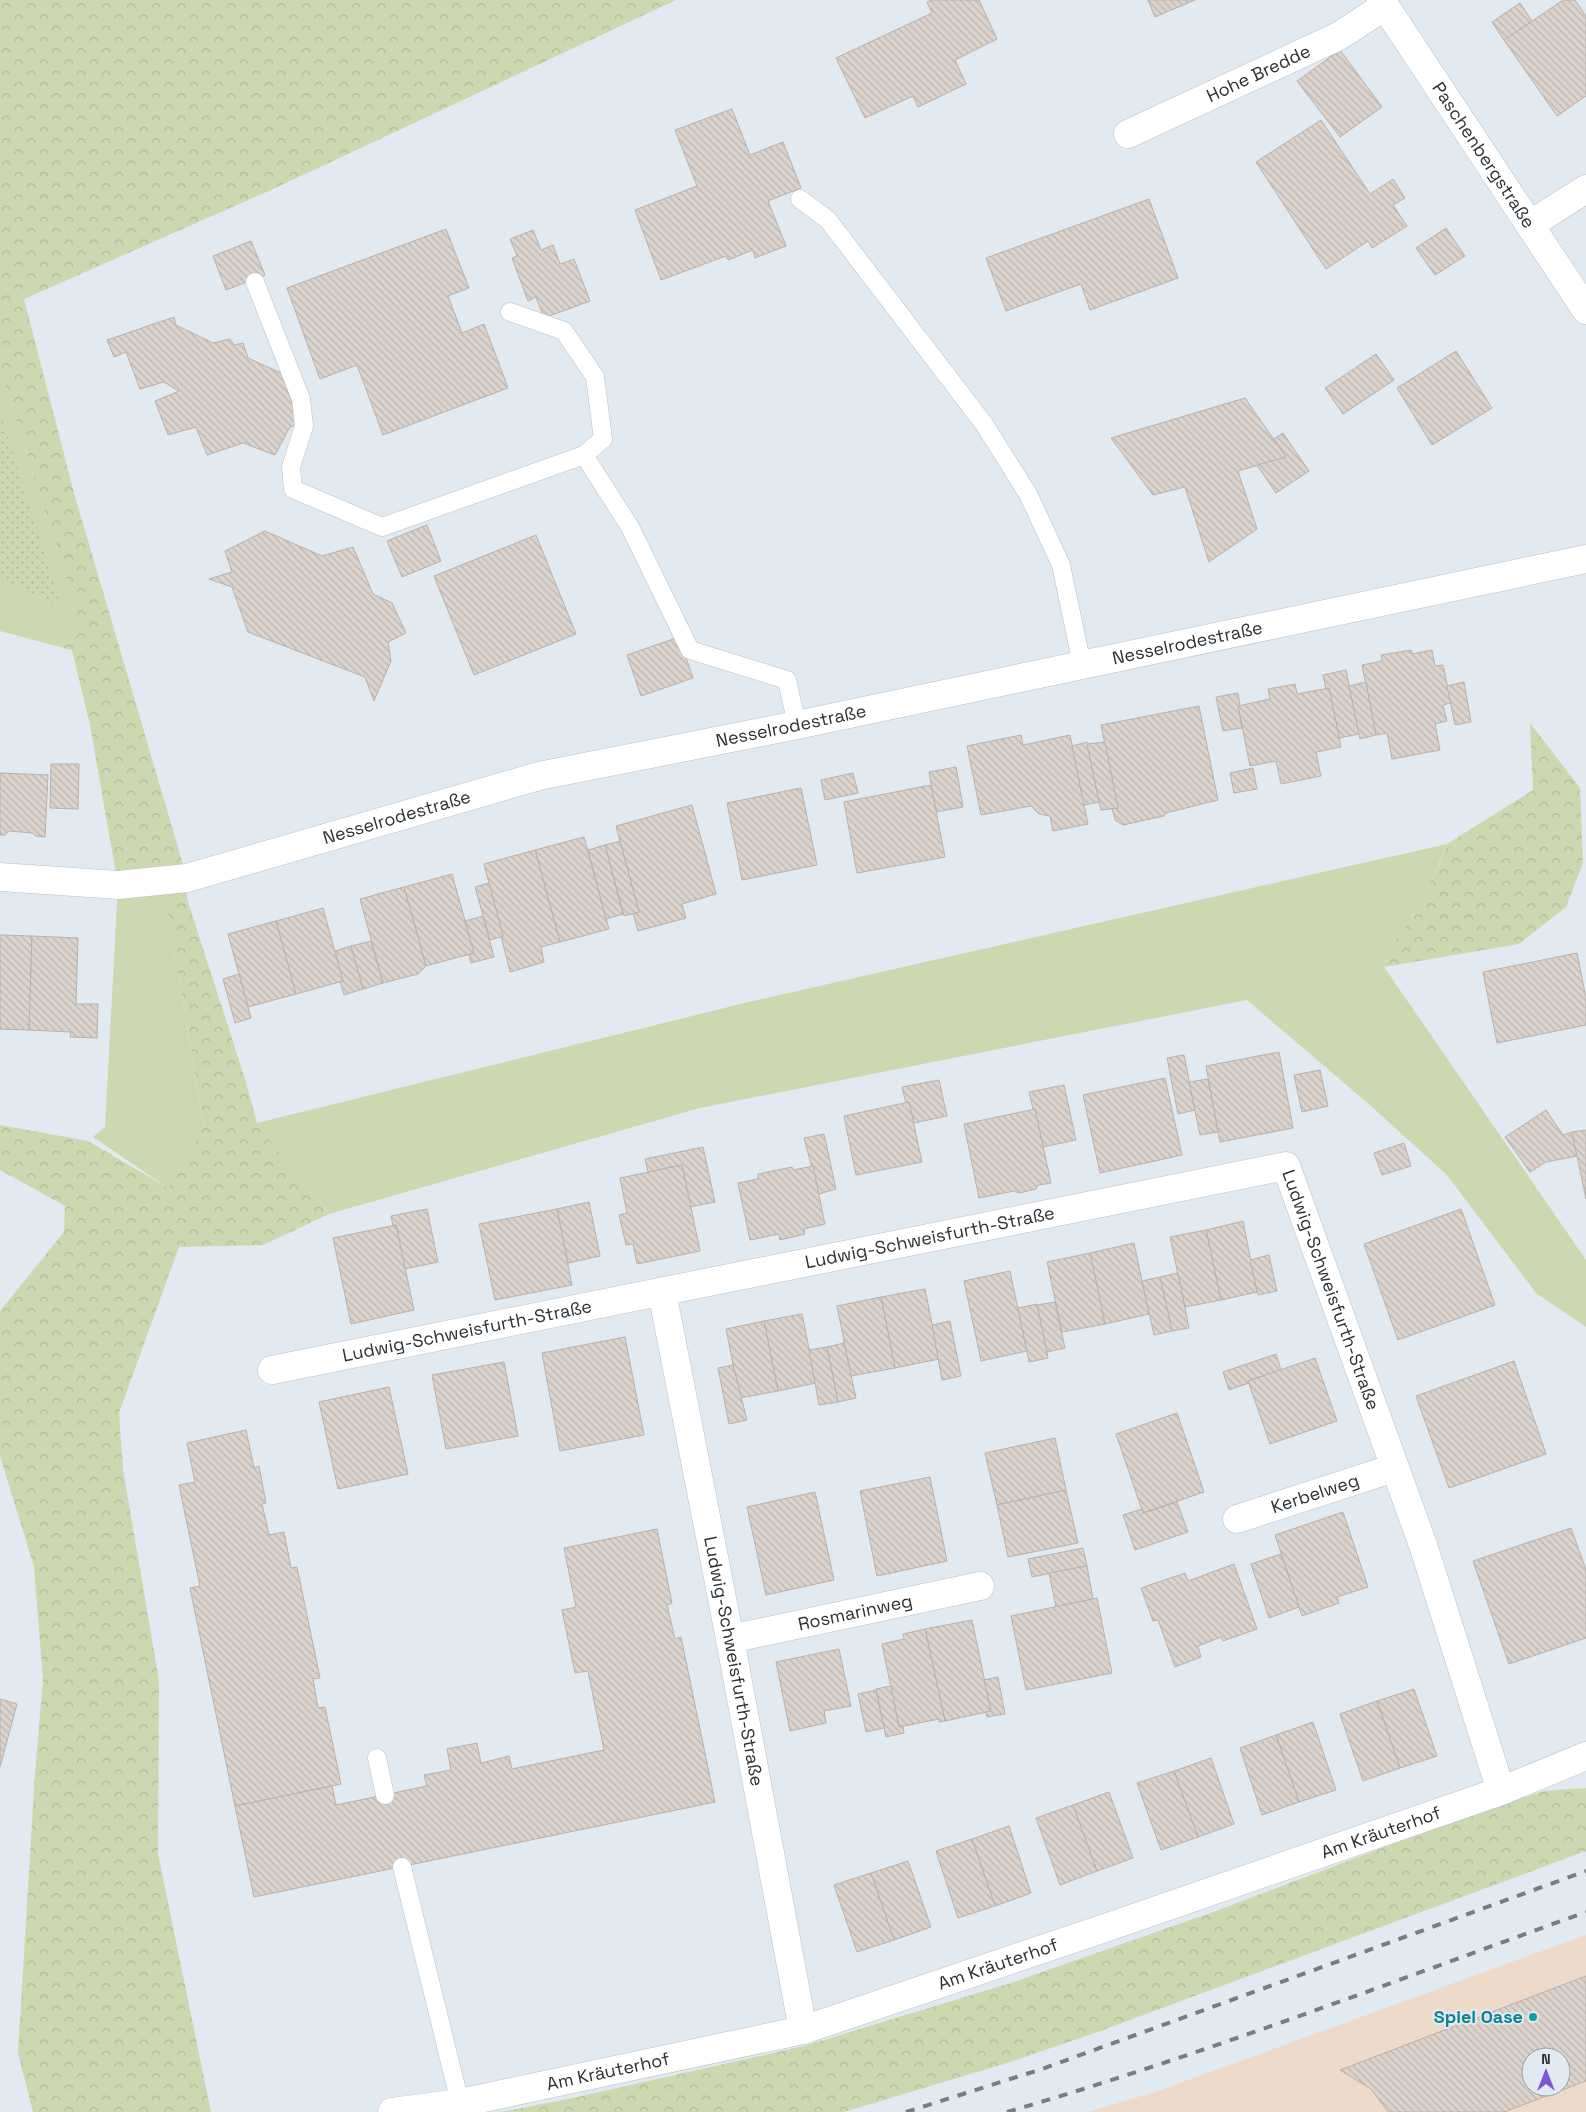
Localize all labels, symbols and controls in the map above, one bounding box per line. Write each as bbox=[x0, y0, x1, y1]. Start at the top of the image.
street label: Hohe Bredde bbox=[1203, 39, 1314, 107]
street label: Paschenbergstraße bbox=[1427, 77, 1541, 232]
street label: Nesselrodestraße bbox=[1110, 615, 1264, 669]
street label: Nesselrodestraße bbox=[714, 699, 868, 752]
street label: Nesselrodestraße bbox=[320, 784, 473, 849]
street label: Ludwig-Schweisfurth-Straße bbox=[1277, 1166, 1385, 1413]
street label: Ludwig-Schweisfurth-Straße bbox=[803, 1201, 1056, 1273]
street label: Ludwig-Schweisfurth-Straße bbox=[340, 1294, 594, 1367]
street label: Kerbelweg bbox=[1268, 1468, 1362, 1518]
street label: Ludwig-Schweisfurth-Straße bbox=[699, 1534, 769, 1788]
street label: Rosmarinweg bbox=[796, 1589, 914, 1635]
street label: Am Kräuterhof bbox=[1318, 1801, 1444, 1863]
street label: Am Kräuterhof bbox=[935, 1933, 1061, 1995]
place label: Spiel Oase bbox=[1434, 2005, 1523, 2028]
marker: Spiel Oase bbox=[1527, 2011, 1539, 2023]
street label: Am Kräuterhof bbox=[544, 2047, 672, 2095]
north arrow bbox=[1521, 2047, 1571, 2097]
text: N bbox=[1541, 2050, 1551, 2068]

